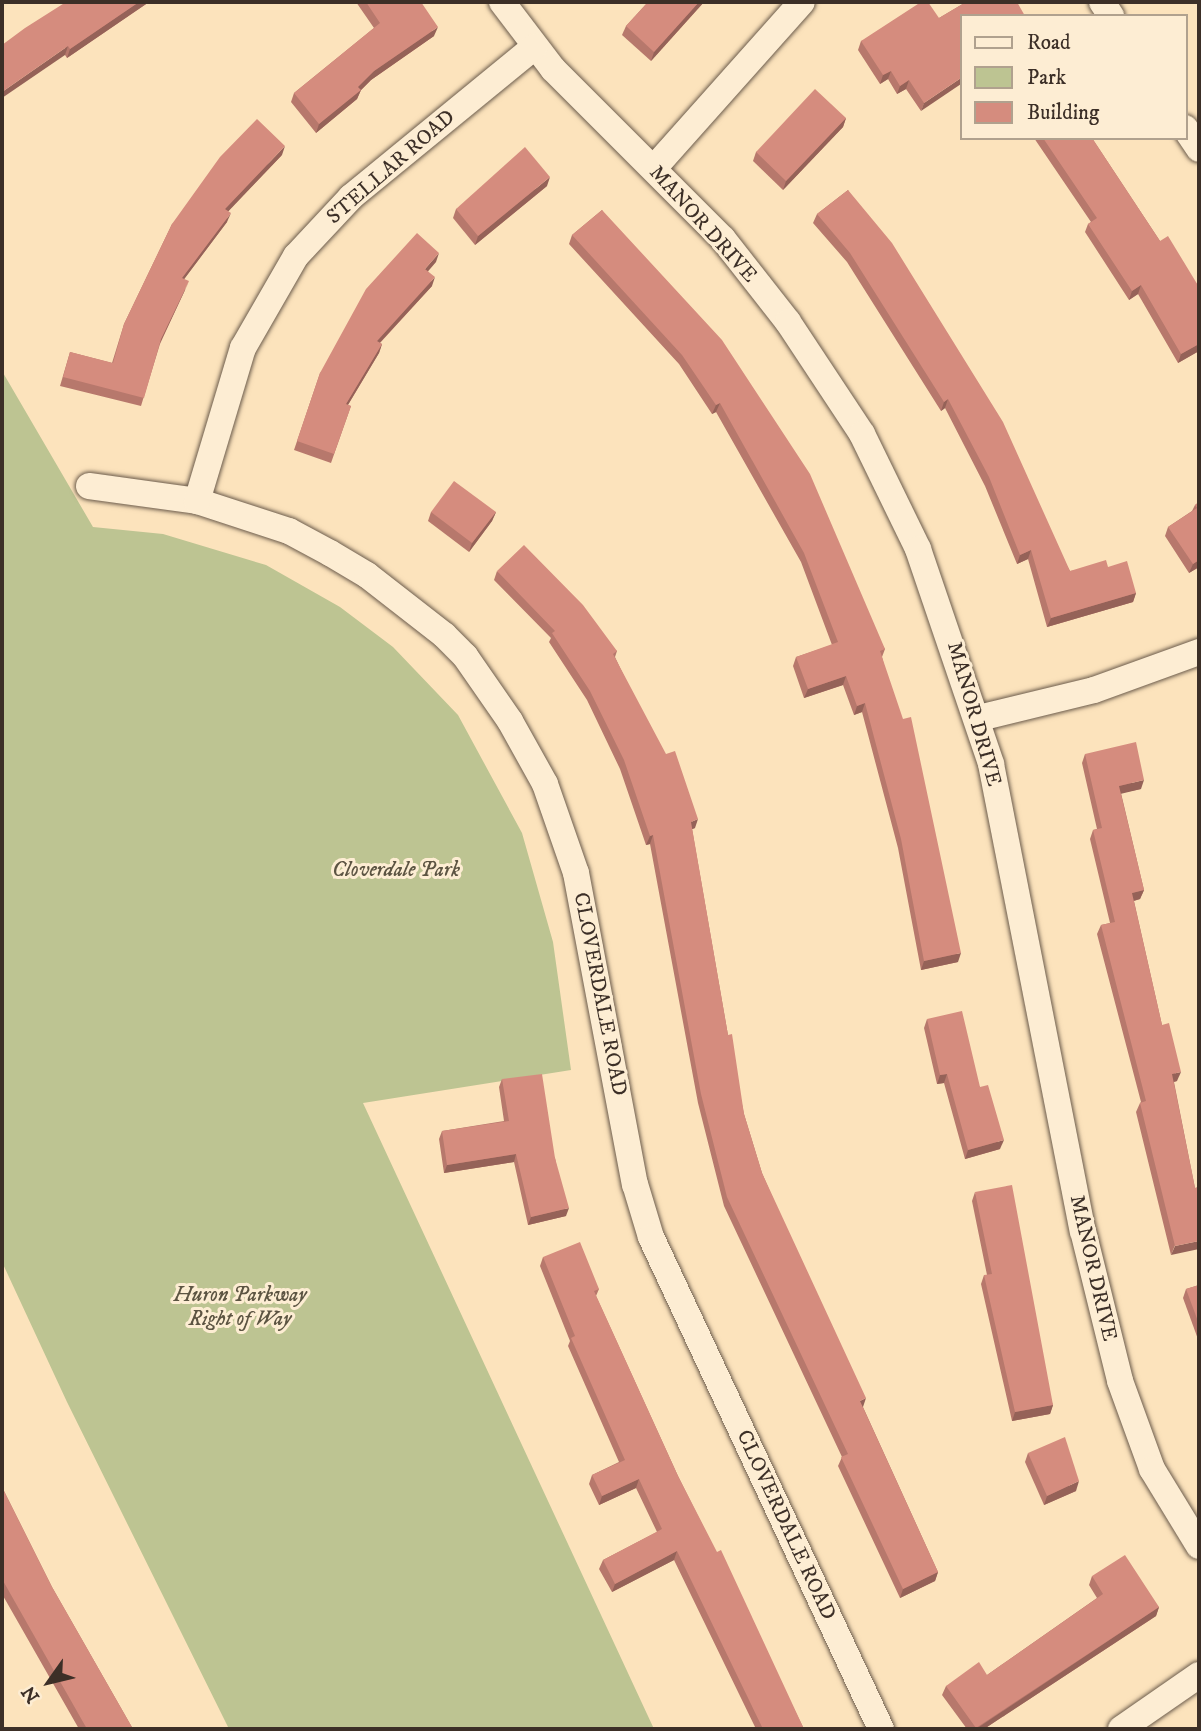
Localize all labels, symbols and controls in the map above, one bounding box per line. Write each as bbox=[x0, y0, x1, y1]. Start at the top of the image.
legend bbox=[960, 14, 1187, 140]
text: Road bbox=[1027, 30, 1071, 56]
text: Park bbox=[1027, 65, 1066, 91]
text: Building bbox=[1027, 100, 1099, 126]
street label: STELLAR ROAD bbox=[322, 104, 460, 230]
street label: MANOR DRIVE bbox=[644, 160, 762, 288]
street label: MANOR DRIVE bbox=[941, 639, 1007, 789]
park label: Cloverdale Park bbox=[332, 857, 460, 883]
street label: CLOVERDALE ROAD bbox=[568, 890, 632, 1098]
street label: MANOR DRIVE bbox=[1064, 1193, 1122, 1343]
park label: Huron Parkway Right of Way bbox=[173, 1282, 307, 1332]
street label: CLOVERDALE ROAD bbox=[731, 1426, 841, 1624]
north arrow bbox=[14, 1647, 84, 1717]
text: N bbox=[17, 1681, 45, 1707]

